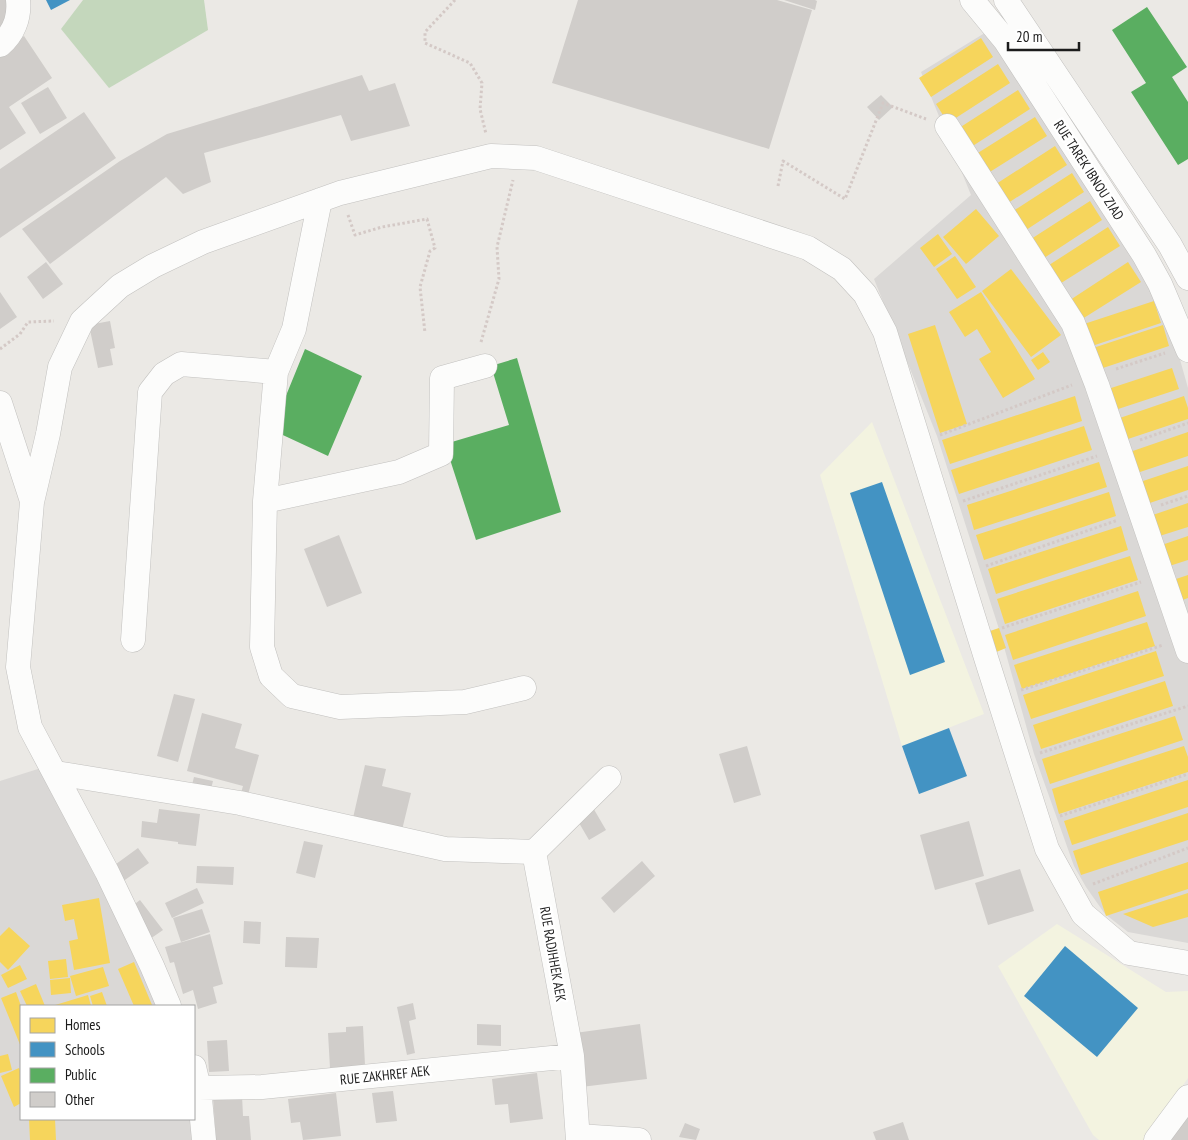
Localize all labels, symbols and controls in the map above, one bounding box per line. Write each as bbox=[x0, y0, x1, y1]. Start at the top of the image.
scale bar bbox=[1008, 20, 1079, 52]
text: 20 m bbox=[1016, 27, 1042, 46]
street label: RUE TAREK IBNOU ZIAD bbox=[1050, 117, 1128, 223]
street label: RUE RADJHHEK AEK bbox=[536, 905, 570, 1003]
legend bbox=[20, 1005, 195, 1120]
text: Homes bbox=[65, 1015, 101, 1034]
text: Schools bbox=[65, 1040, 105, 1059]
street label: RUE ZAKHREF AEK bbox=[339, 1061, 431, 1089]
text: Public bbox=[65, 1065, 97, 1084]
text: Other bbox=[65, 1090, 95, 1109]

